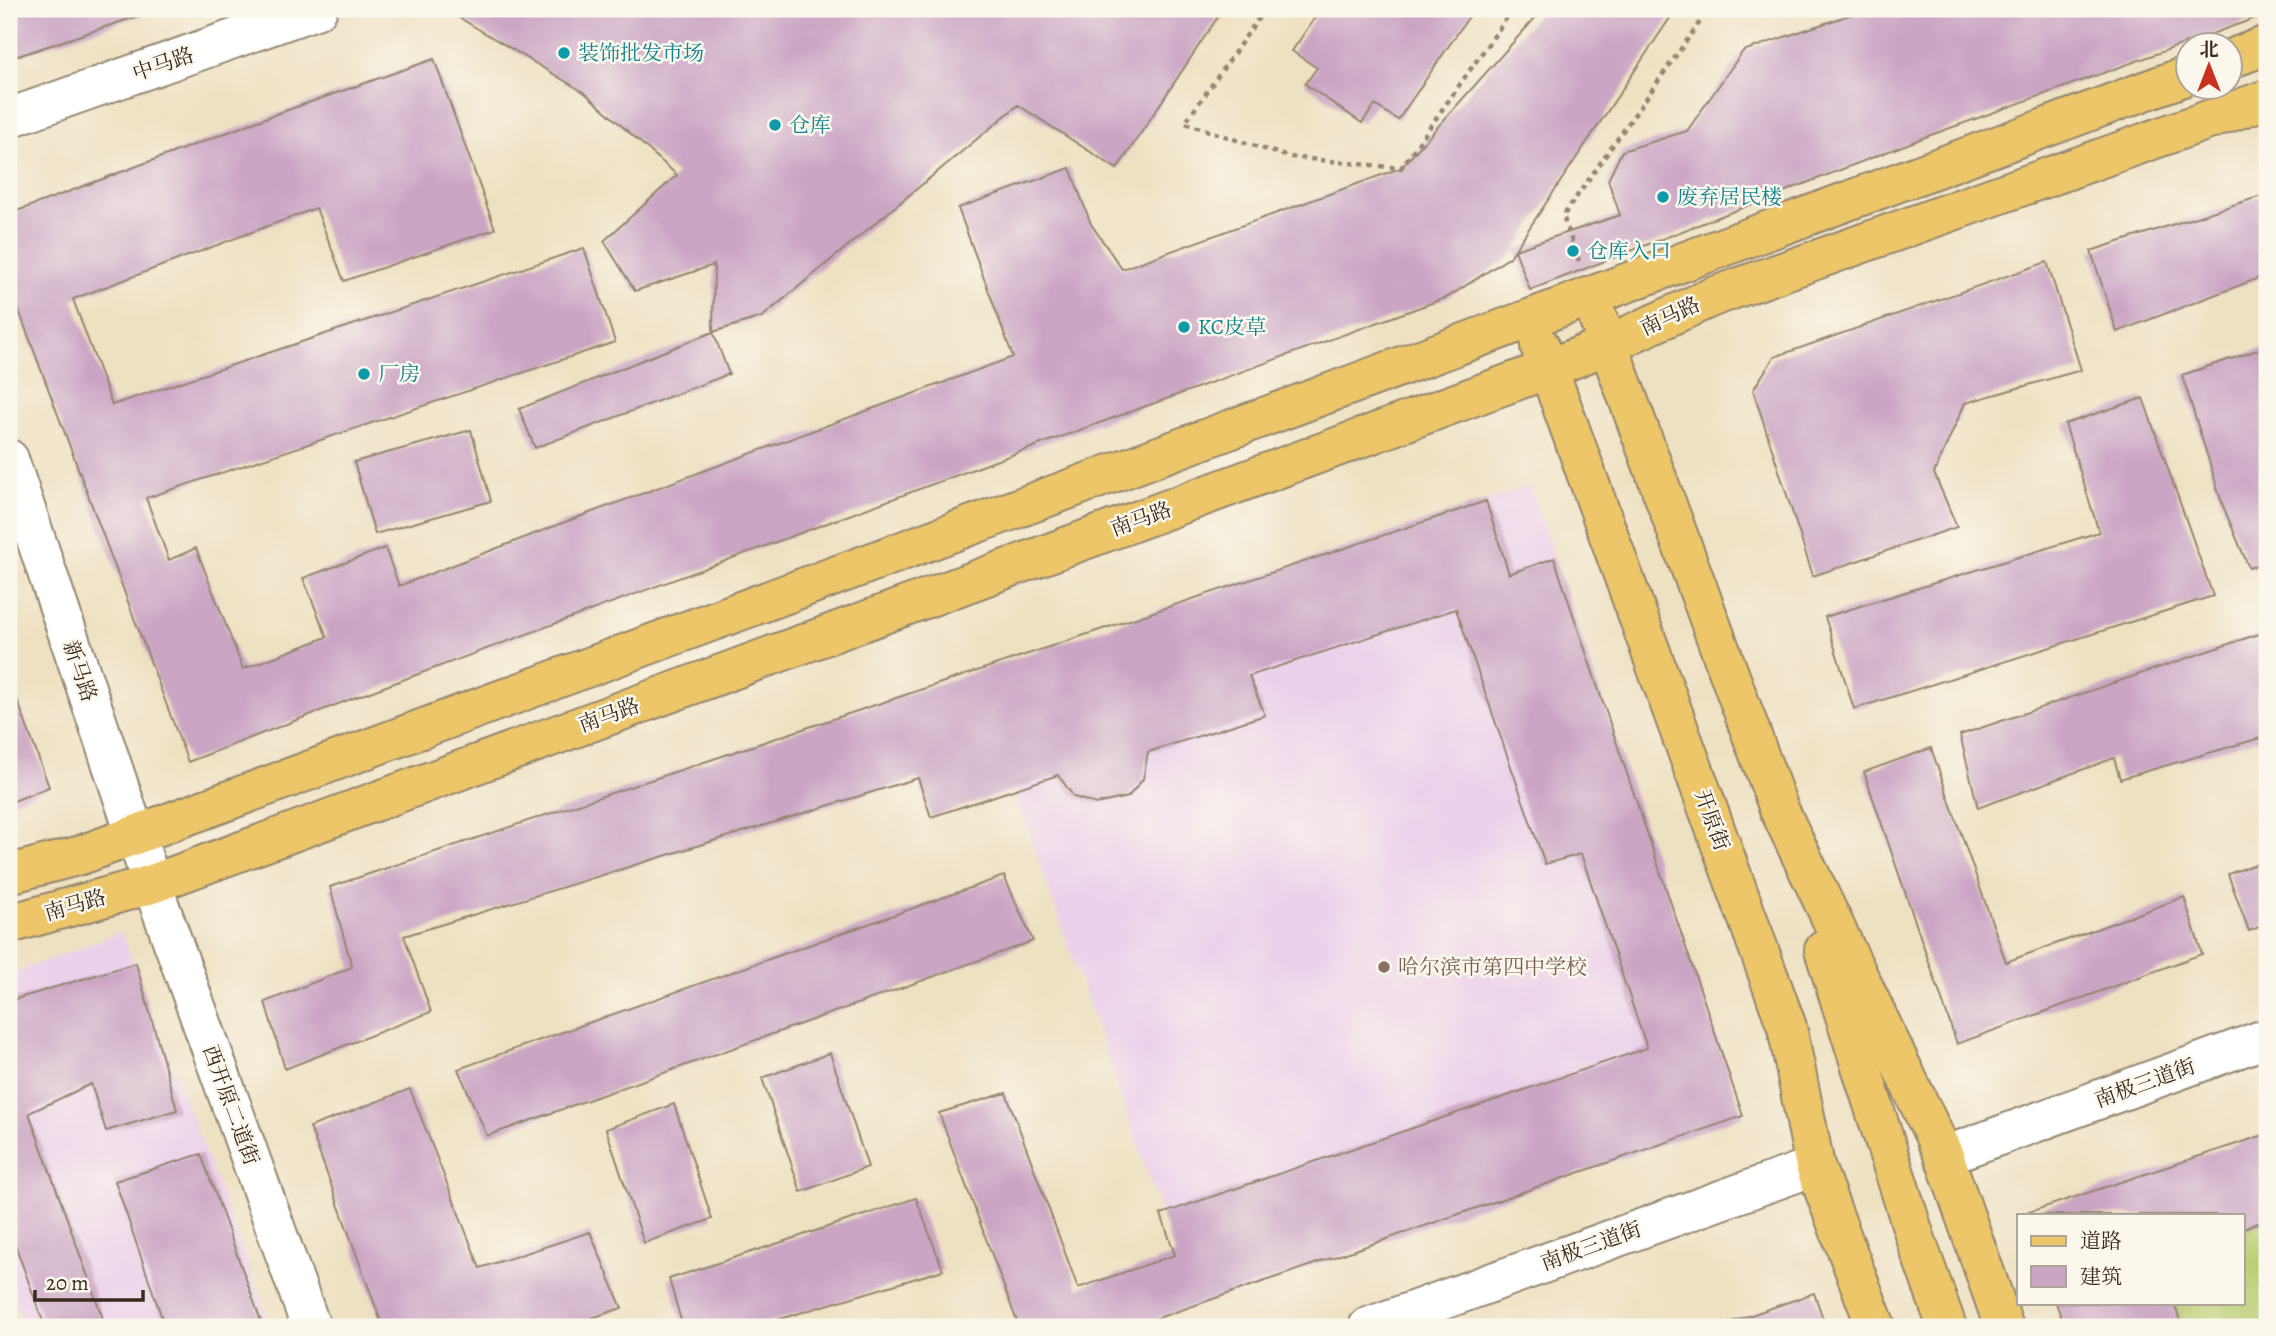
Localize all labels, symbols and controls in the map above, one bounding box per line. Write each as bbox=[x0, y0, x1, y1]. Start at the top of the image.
north arrow bbox=[2174, 32, 2244, 102]
text: 北 bbox=[2199, 37, 2219, 63]
place label: 装饰批发市场 bbox=[578, 39, 704, 67]
street label: 中马路 bbox=[129, 41, 197, 87]
marker: 装饰批发市场 bbox=[556, 45, 572, 61]
place label: 仓库 bbox=[789, 111, 831, 139]
marker: 仓库 bbox=[767, 117, 783, 133]
place label: 废弃居民楼 bbox=[1677, 183, 1782, 211]
marker: 废弃居民楼 bbox=[1655, 189, 1671, 205]
place label: 仓库入口 bbox=[1587, 237, 1671, 265]
marker: 仓库入口 bbox=[1565, 243, 1581, 259]
street label: 南马路 bbox=[1636, 290, 1704, 342]
place label: KC皮草 bbox=[1198, 313, 1266, 341]
marker: KC皮草 bbox=[1176, 319, 1192, 335]
place label: 厂房 bbox=[378, 360, 420, 388]
marker: 厂房 bbox=[356, 366, 372, 382]
street label: 南马路 bbox=[1107, 495, 1175, 543]
street label: 新马路 bbox=[57, 637, 103, 705]
street label: 南马路 bbox=[575, 691, 643, 739]
street label: 开原街 bbox=[1688, 786, 1736, 854]
street label: 南马路 bbox=[41, 883, 109, 927]
place label: 哈尔滨市第四中学校 bbox=[1398, 953, 1587, 981]
marker: 哈尔滨市第四中学校 bbox=[1376, 959, 1392, 975]
street label: 西开原二道街 bbox=[196, 1041, 266, 1169]
street label: 南极三道街 bbox=[2091, 1052, 2199, 1114]
legend bbox=[2017, 1214, 2244, 1304]
street label: 南极三道街 bbox=[1537, 1215, 1645, 1277]
text: 道路 bbox=[2080, 1227, 2122, 1255]
scale bar bbox=[35, 1259, 144, 1303]
text: 建筑 bbox=[2080, 1263, 2122, 1291]
text: 20 m bbox=[46, 1269, 89, 1297]

